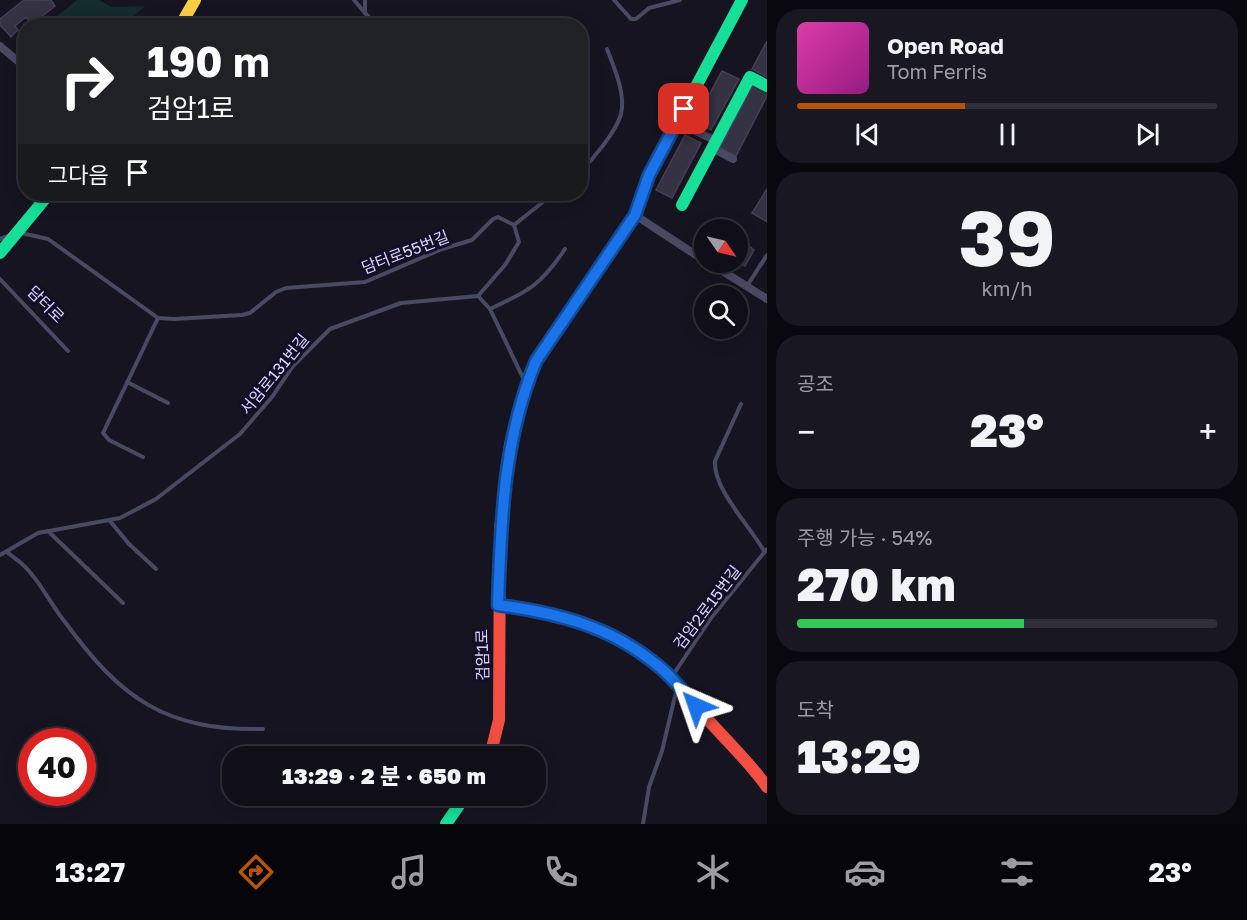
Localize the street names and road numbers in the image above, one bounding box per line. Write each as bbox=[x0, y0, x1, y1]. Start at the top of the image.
street label: 담터로55번길 bbox=[358, 226, 452, 278]
street label: 담터로 bbox=[23, 281, 69, 327]
street label: 서암로131번길 bbox=[235, 329, 313, 419]
street label: 검암2로15번길 bbox=[669, 561, 745, 653]
street label: 검암1로 bbox=[472, 629, 492, 681]

